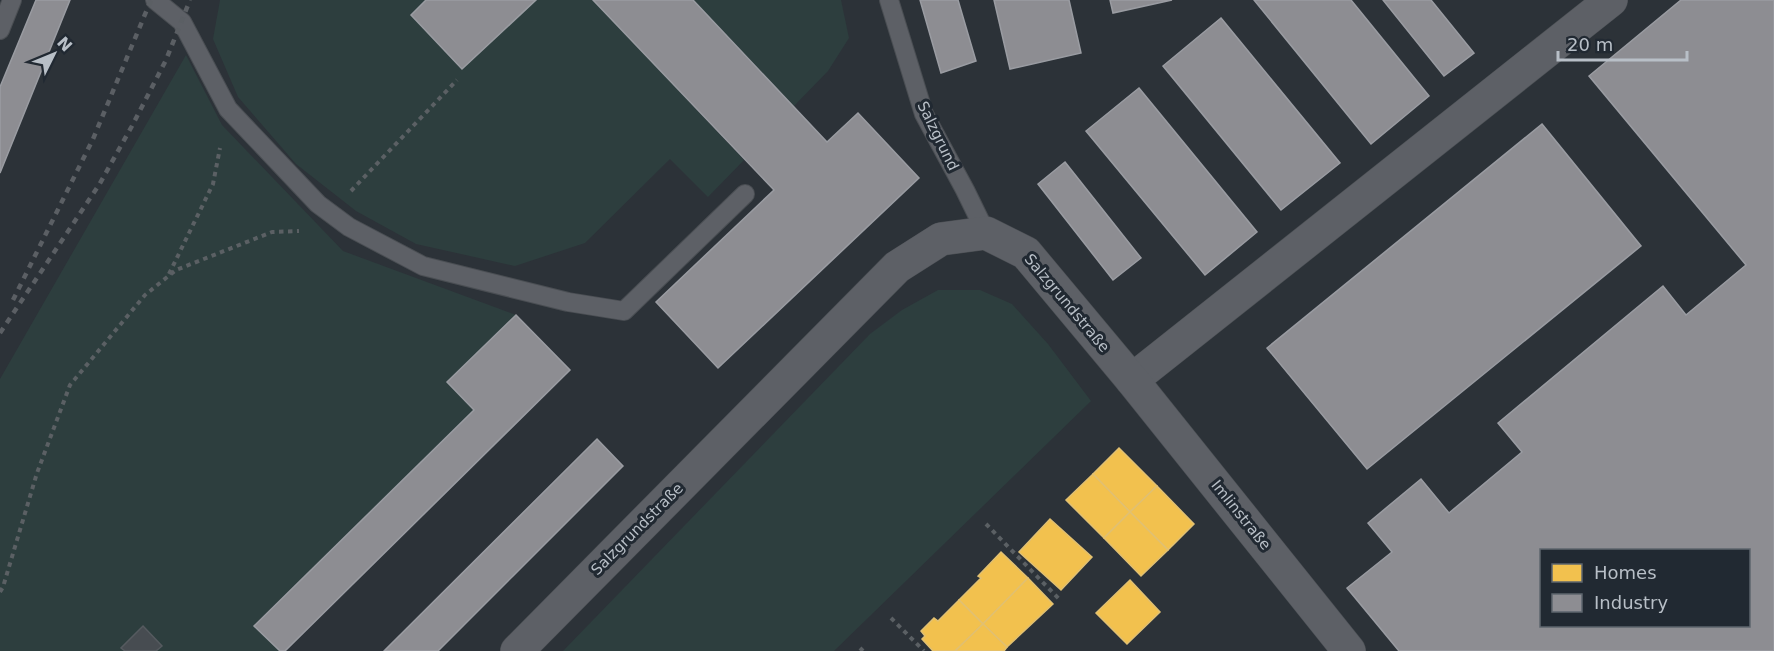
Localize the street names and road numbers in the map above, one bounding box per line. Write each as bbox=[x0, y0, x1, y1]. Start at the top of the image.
street label: Salzgrund bbox=[913, 98, 963, 174]
street label: Salzgrundstraße bbox=[1021, 250, 1113, 356]
street label: Imlinstraße bbox=[1207, 476, 1275, 554]
street label: Salzgrundstraße bbox=[587, 479, 687, 579]

